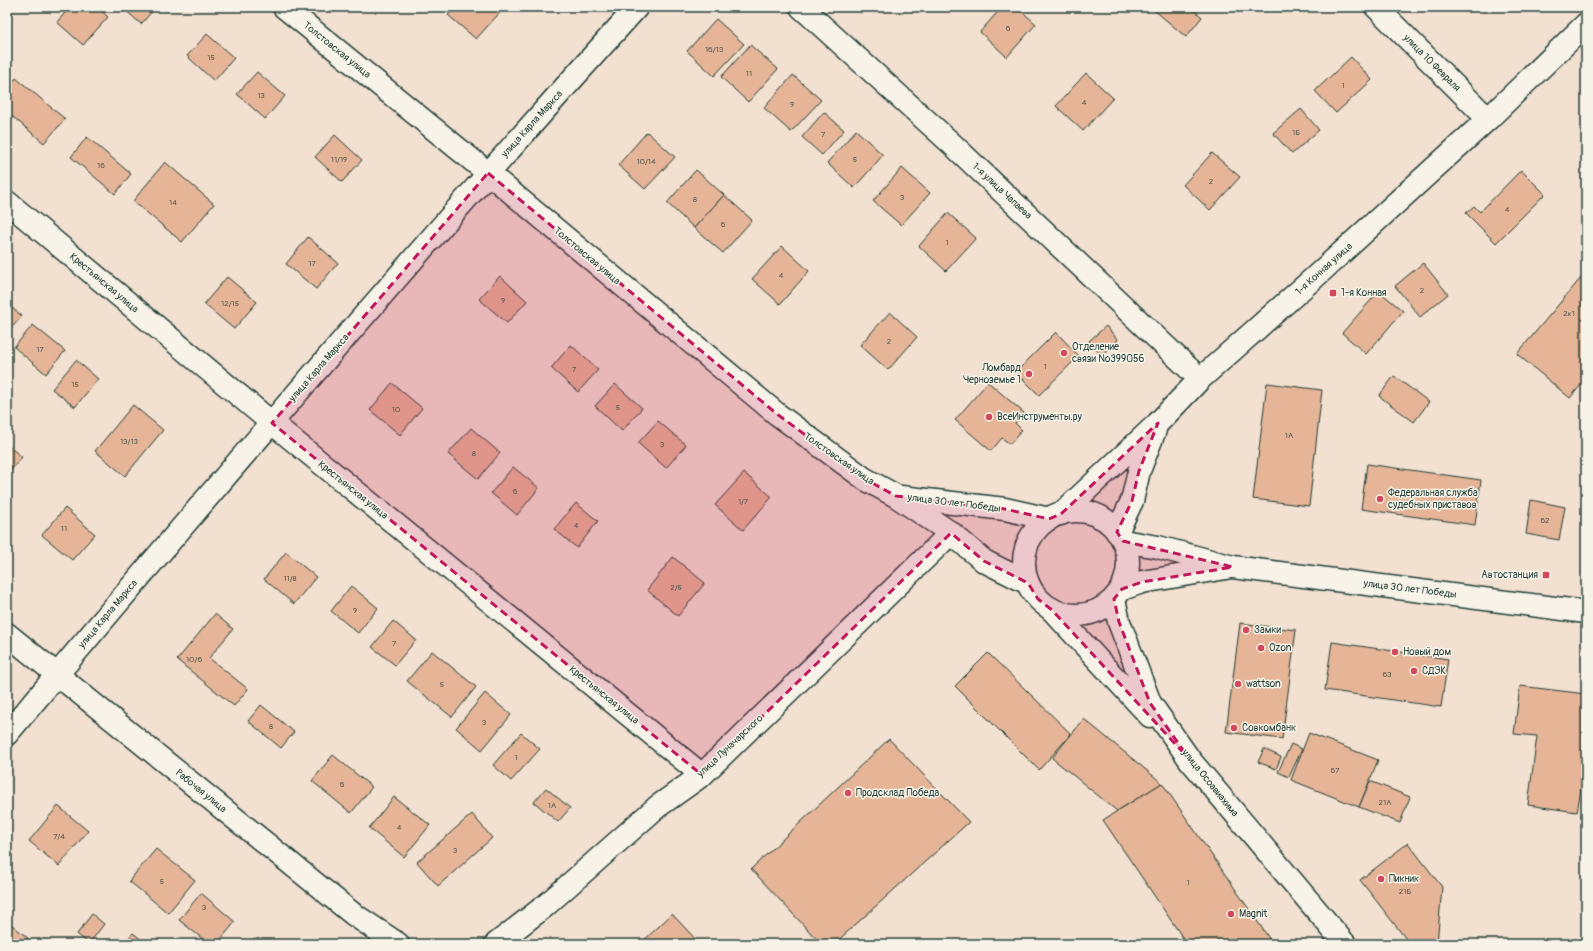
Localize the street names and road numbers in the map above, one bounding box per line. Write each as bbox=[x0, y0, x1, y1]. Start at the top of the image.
street label: Толстовская улица bbox=[301, 19, 373, 81]
street label: улица 10 Февраля bbox=[1400, 31, 1463, 94]
street label: улица Карла Маркса bbox=[498, 88, 565, 161]
street label: 1-я улица Чапаева bbox=[970, 160, 1035, 222]
street label: Толстовская улица bbox=[551, 225, 623, 287]
street label: 1-я Конная улица bbox=[1293, 240, 1355, 298]
street label: Крестьянская улица bbox=[67, 251, 141, 316]
street label: улица Карла Маркса bbox=[286, 331, 352, 405]
street label: Толстовская улица bbox=[802, 430, 877, 488]
street label: Крестьянская улица bbox=[316, 458, 391, 522]
street label: улица 30 лет Победы bbox=[906, 491, 1001, 515]
street label: улица Карла Маркса bbox=[75, 577, 140, 651]
street label: улица 30 лет Победы bbox=[1362, 577, 1457, 601]
street label: Крестьянская улица bbox=[567, 663, 642, 727]
street label: улица Луначарского bbox=[694, 712, 766, 780]
street label: улица Осоавиахима bbox=[1179, 746, 1241, 819]
street label: Рабочая улица bbox=[173, 767, 229, 815]

